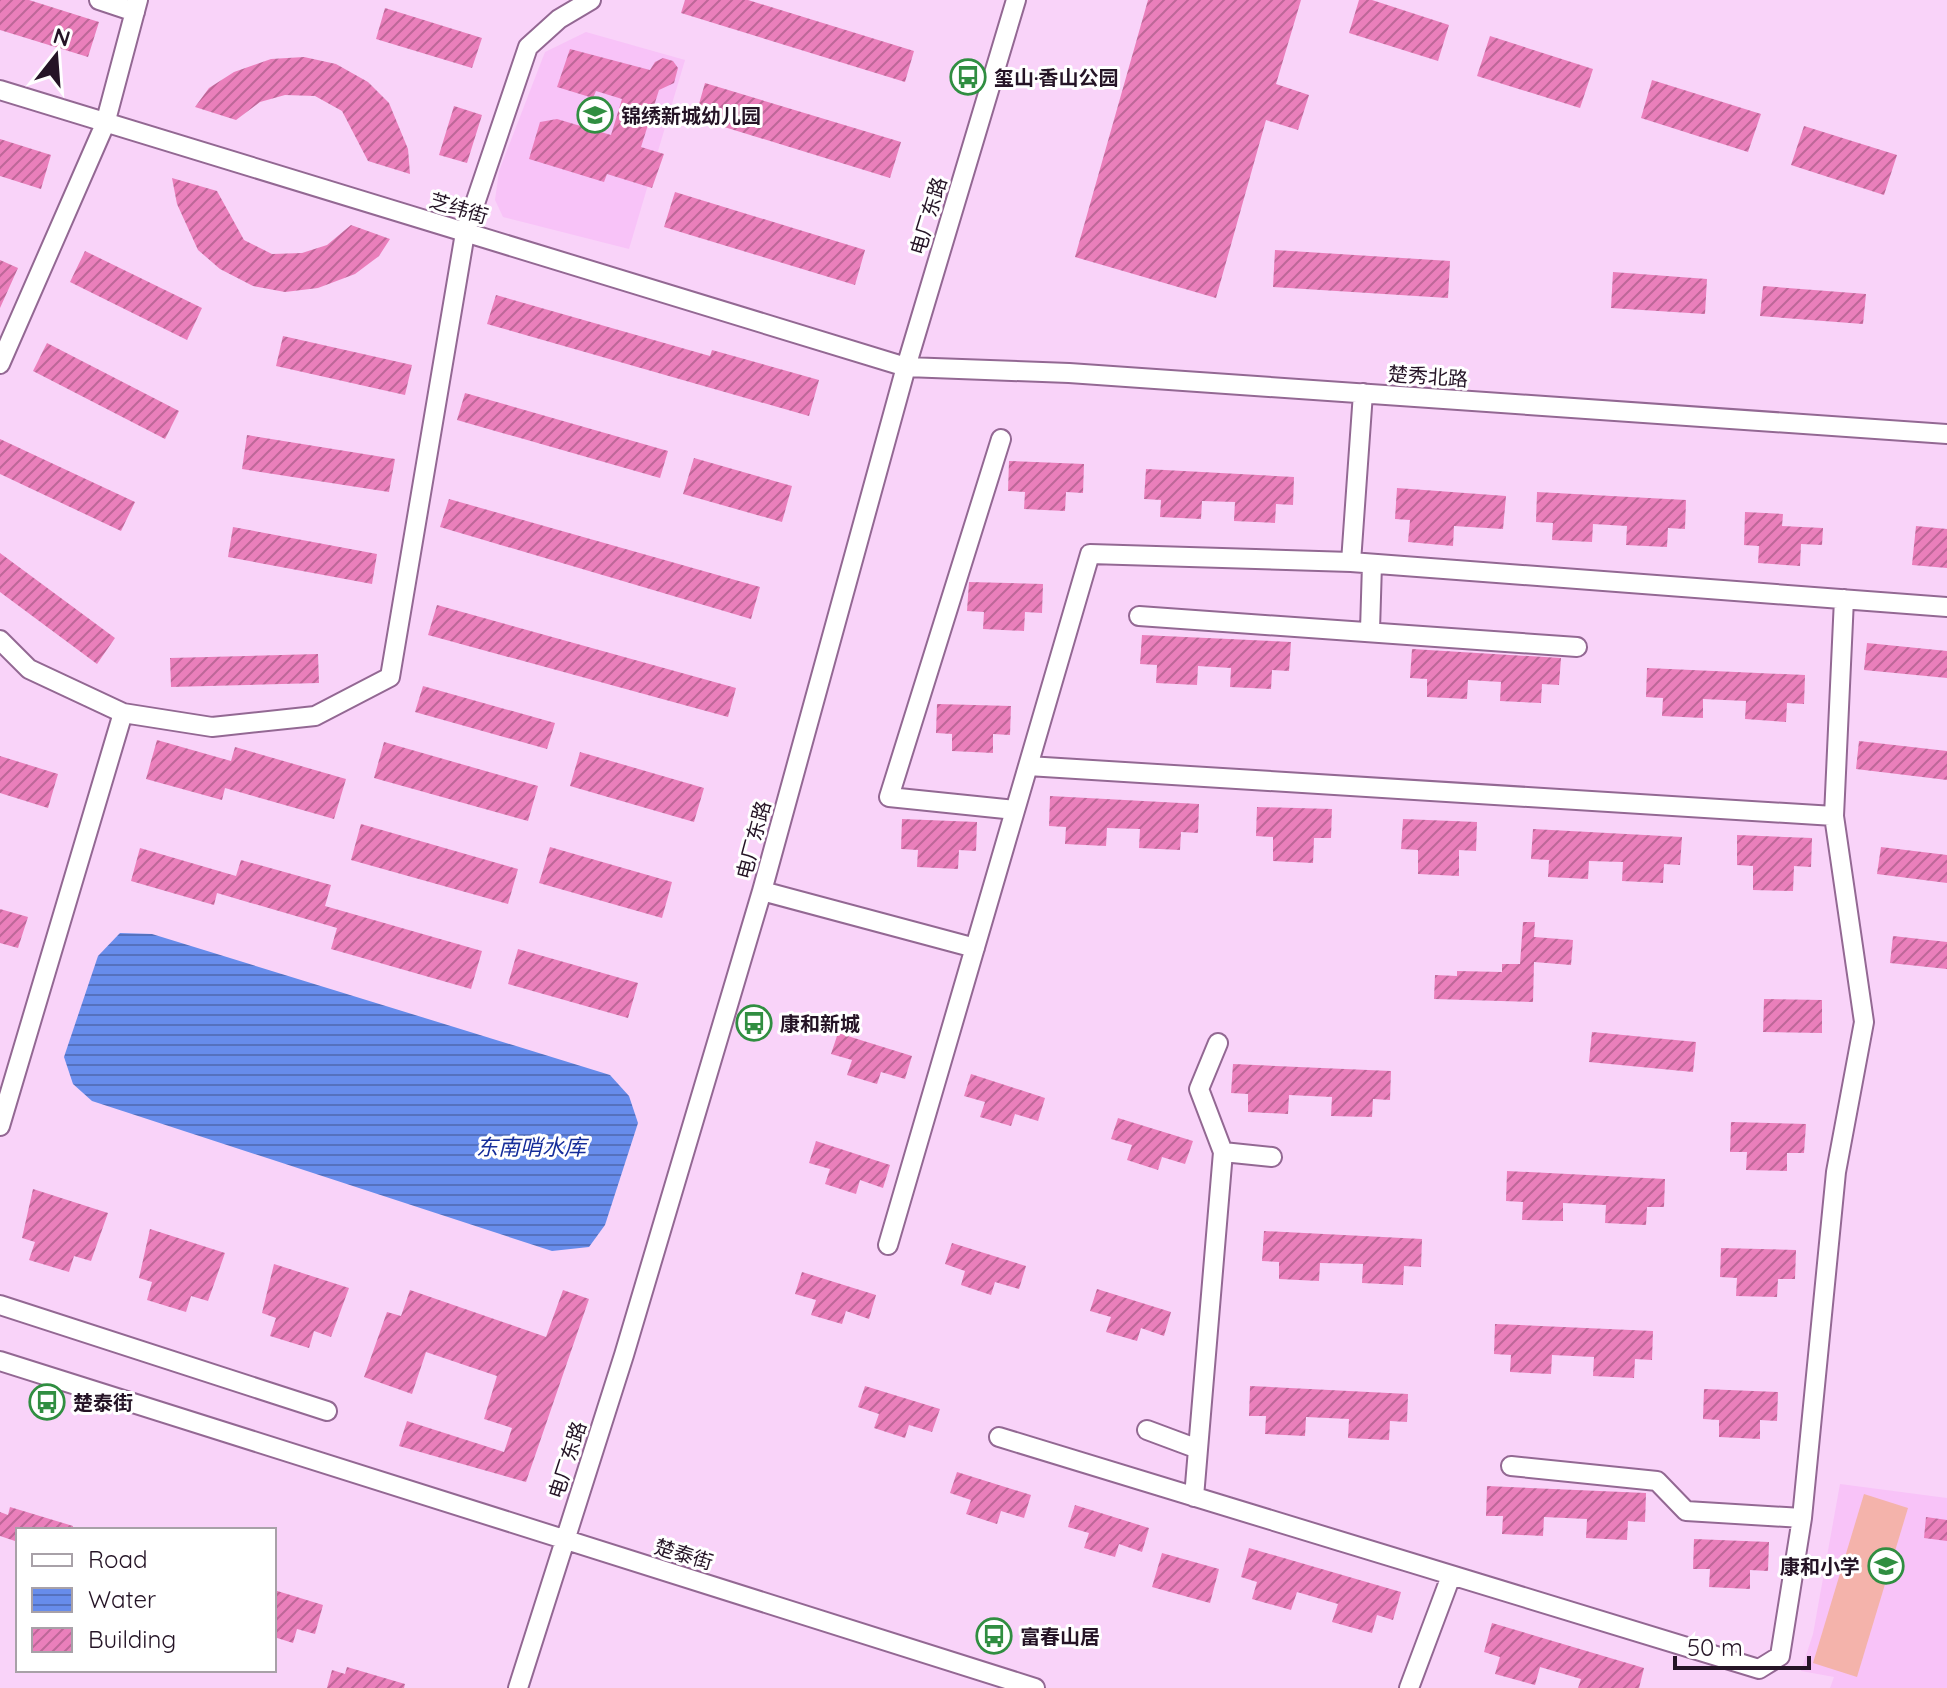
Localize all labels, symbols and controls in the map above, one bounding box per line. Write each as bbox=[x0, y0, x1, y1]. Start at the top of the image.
north arrow bbox=[16, 16, 96, 96]
text: N bbox=[50, 21, 74, 53]
bus stop icon: 玺山·香山公园 bbox=[949, 58, 987, 96]
place label: 玺山·香山公园 bbox=[994, 65, 1118, 90]
school or university icon: 锦绣新城幼儿园 bbox=[576, 96, 614, 134]
place label: 锦绣新城幼儿园 bbox=[621, 103, 761, 128]
street label: 电厂东路 bbox=[904, 174, 952, 258]
street label: 芝纬街 bbox=[427, 187, 491, 229]
street label: 楚秀北路 bbox=[1387, 361, 1469, 391]
street label: 电厂东路 bbox=[731, 798, 775, 882]
bus stop icon: 康和新城 bbox=[735, 1004, 773, 1042]
place label: 康和新城 bbox=[780, 1011, 860, 1036]
water label: 东南哨水库 bbox=[476, 1133, 590, 1161]
bus stop icon: 楚泰街 bbox=[28, 1383, 66, 1421]
place label: 楚泰街 bbox=[73, 1390, 133, 1415]
street label: 电厂东路 bbox=[543, 1418, 591, 1502]
legend bbox=[16, 1528, 276, 1672]
street label: 楚泰街 bbox=[652, 1533, 716, 1575]
text: Road bbox=[88, 1544, 148, 1574]
school or university icon: 康和小学 bbox=[1867, 1547, 1905, 1585]
place label: 康和小学 bbox=[1780, 1554, 1860, 1579]
text: Water bbox=[88, 1584, 156, 1614]
bus stop icon: 富春山居 bbox=[975, 1617, 1013, 1655]
scale bar bbox=[1675, 1620, 1809, 1670]
text: Building bbox=[88, 1624, 176, 1654]
place label: 富春山居 bbox=[1020, 1624, 1100, 1649]
text: 50 m bbox=[1687, 1632, 1743, 1662]

